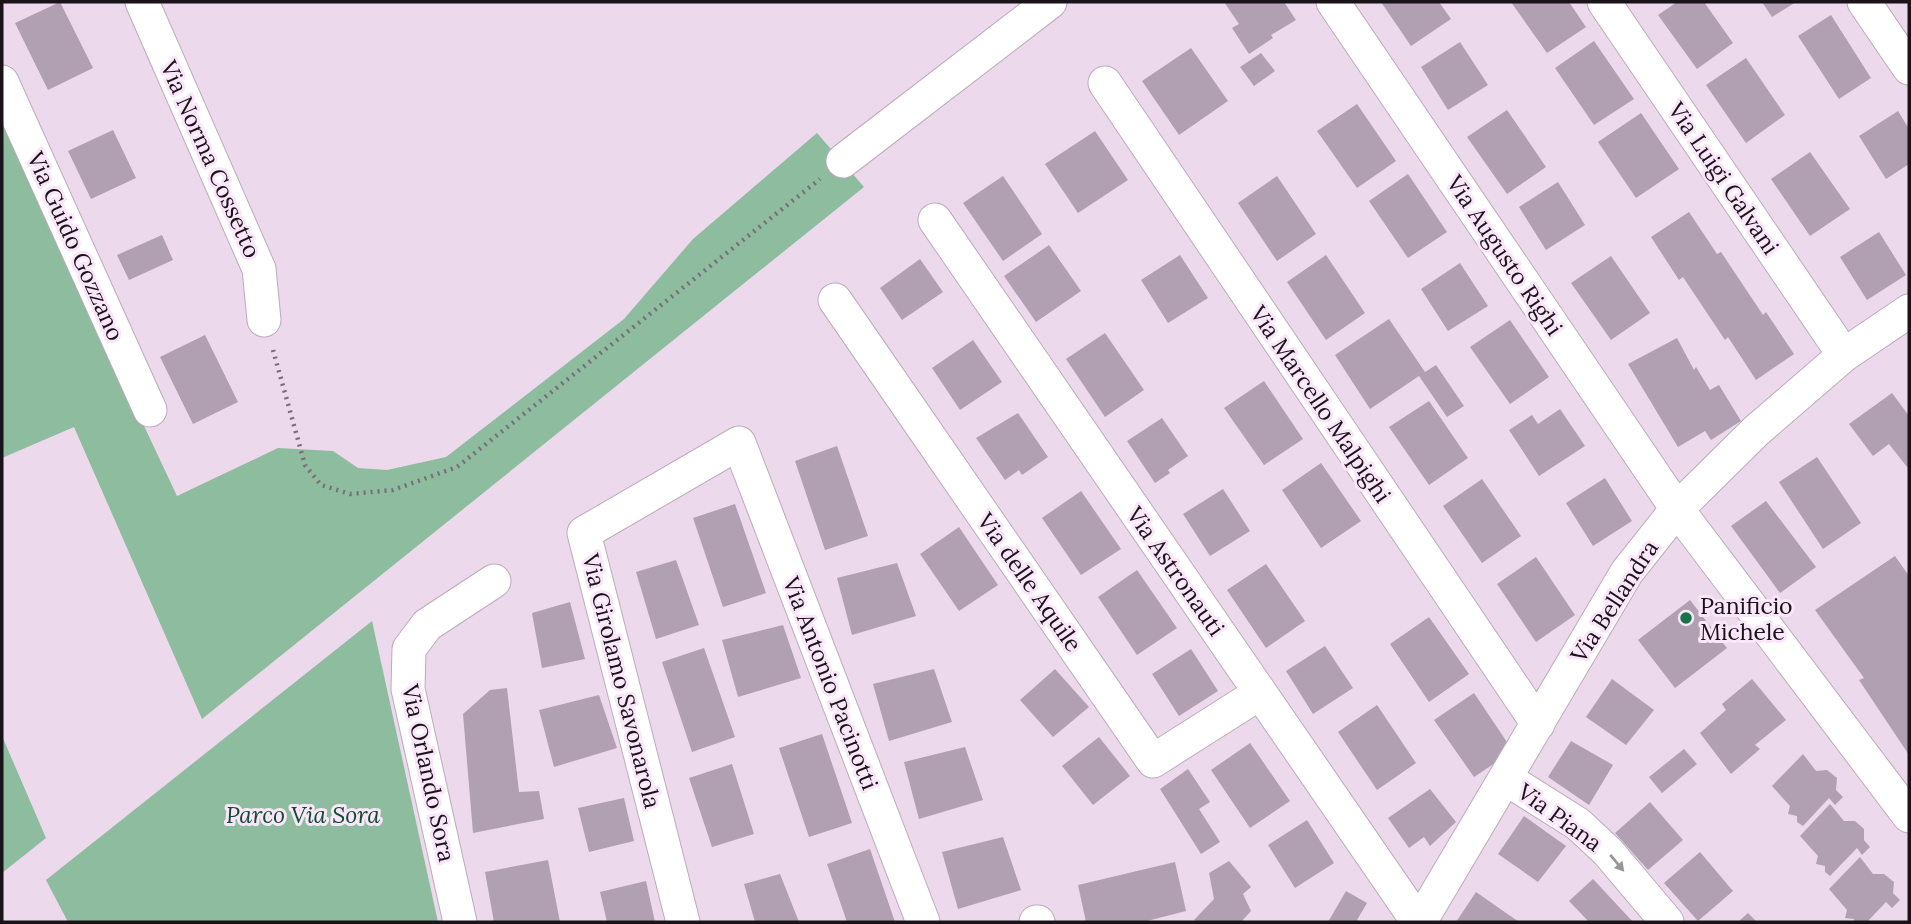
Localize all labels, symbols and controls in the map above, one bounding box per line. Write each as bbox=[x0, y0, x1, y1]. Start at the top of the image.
street label: Via Norma Cossetto bbox=[154, 55, 268, 262]
street label: Via Luigi Galvani bbox=[1662, 95, 1786, 260]
street label: Via Guido Gozzano bbox=[21, 146, 131, 345]
street label: Via Augusto Righi bbox=[1440, 169, 1569, 341]
street label: Via Marcello Malpighi bbox=[1244, 299, 1398, 508]
street label: Via Astronauti bbox=[1120, 500, 1231, 641]
street label: Via delle Aquile bbox=[971, 506, 1089, 657]
street label: Via Bellandra bbox=[1563, 534, 1664, 668]
street label: Via Girolamo Savonarola bbox=[576, 550, 668, 811]
street label: Via Antonio Pacinotti bbox=[777, 571, 885, 794]
place label: Panificio Michele bbox=[1700, 591, 1793, 646]
marker: Panificio Michele bbox=[1678, 610, 1694, 626]
street label: Via Orlando Sora bbox=[396, 681, 462, 865]
street label: Via Piana bbox=[1511, 776, 1608, 857]
park label: Parco Via Sora bbox=[226, 800, 380, 829]
one-way arrow bbox=[1609, 855, 1624, 872]

